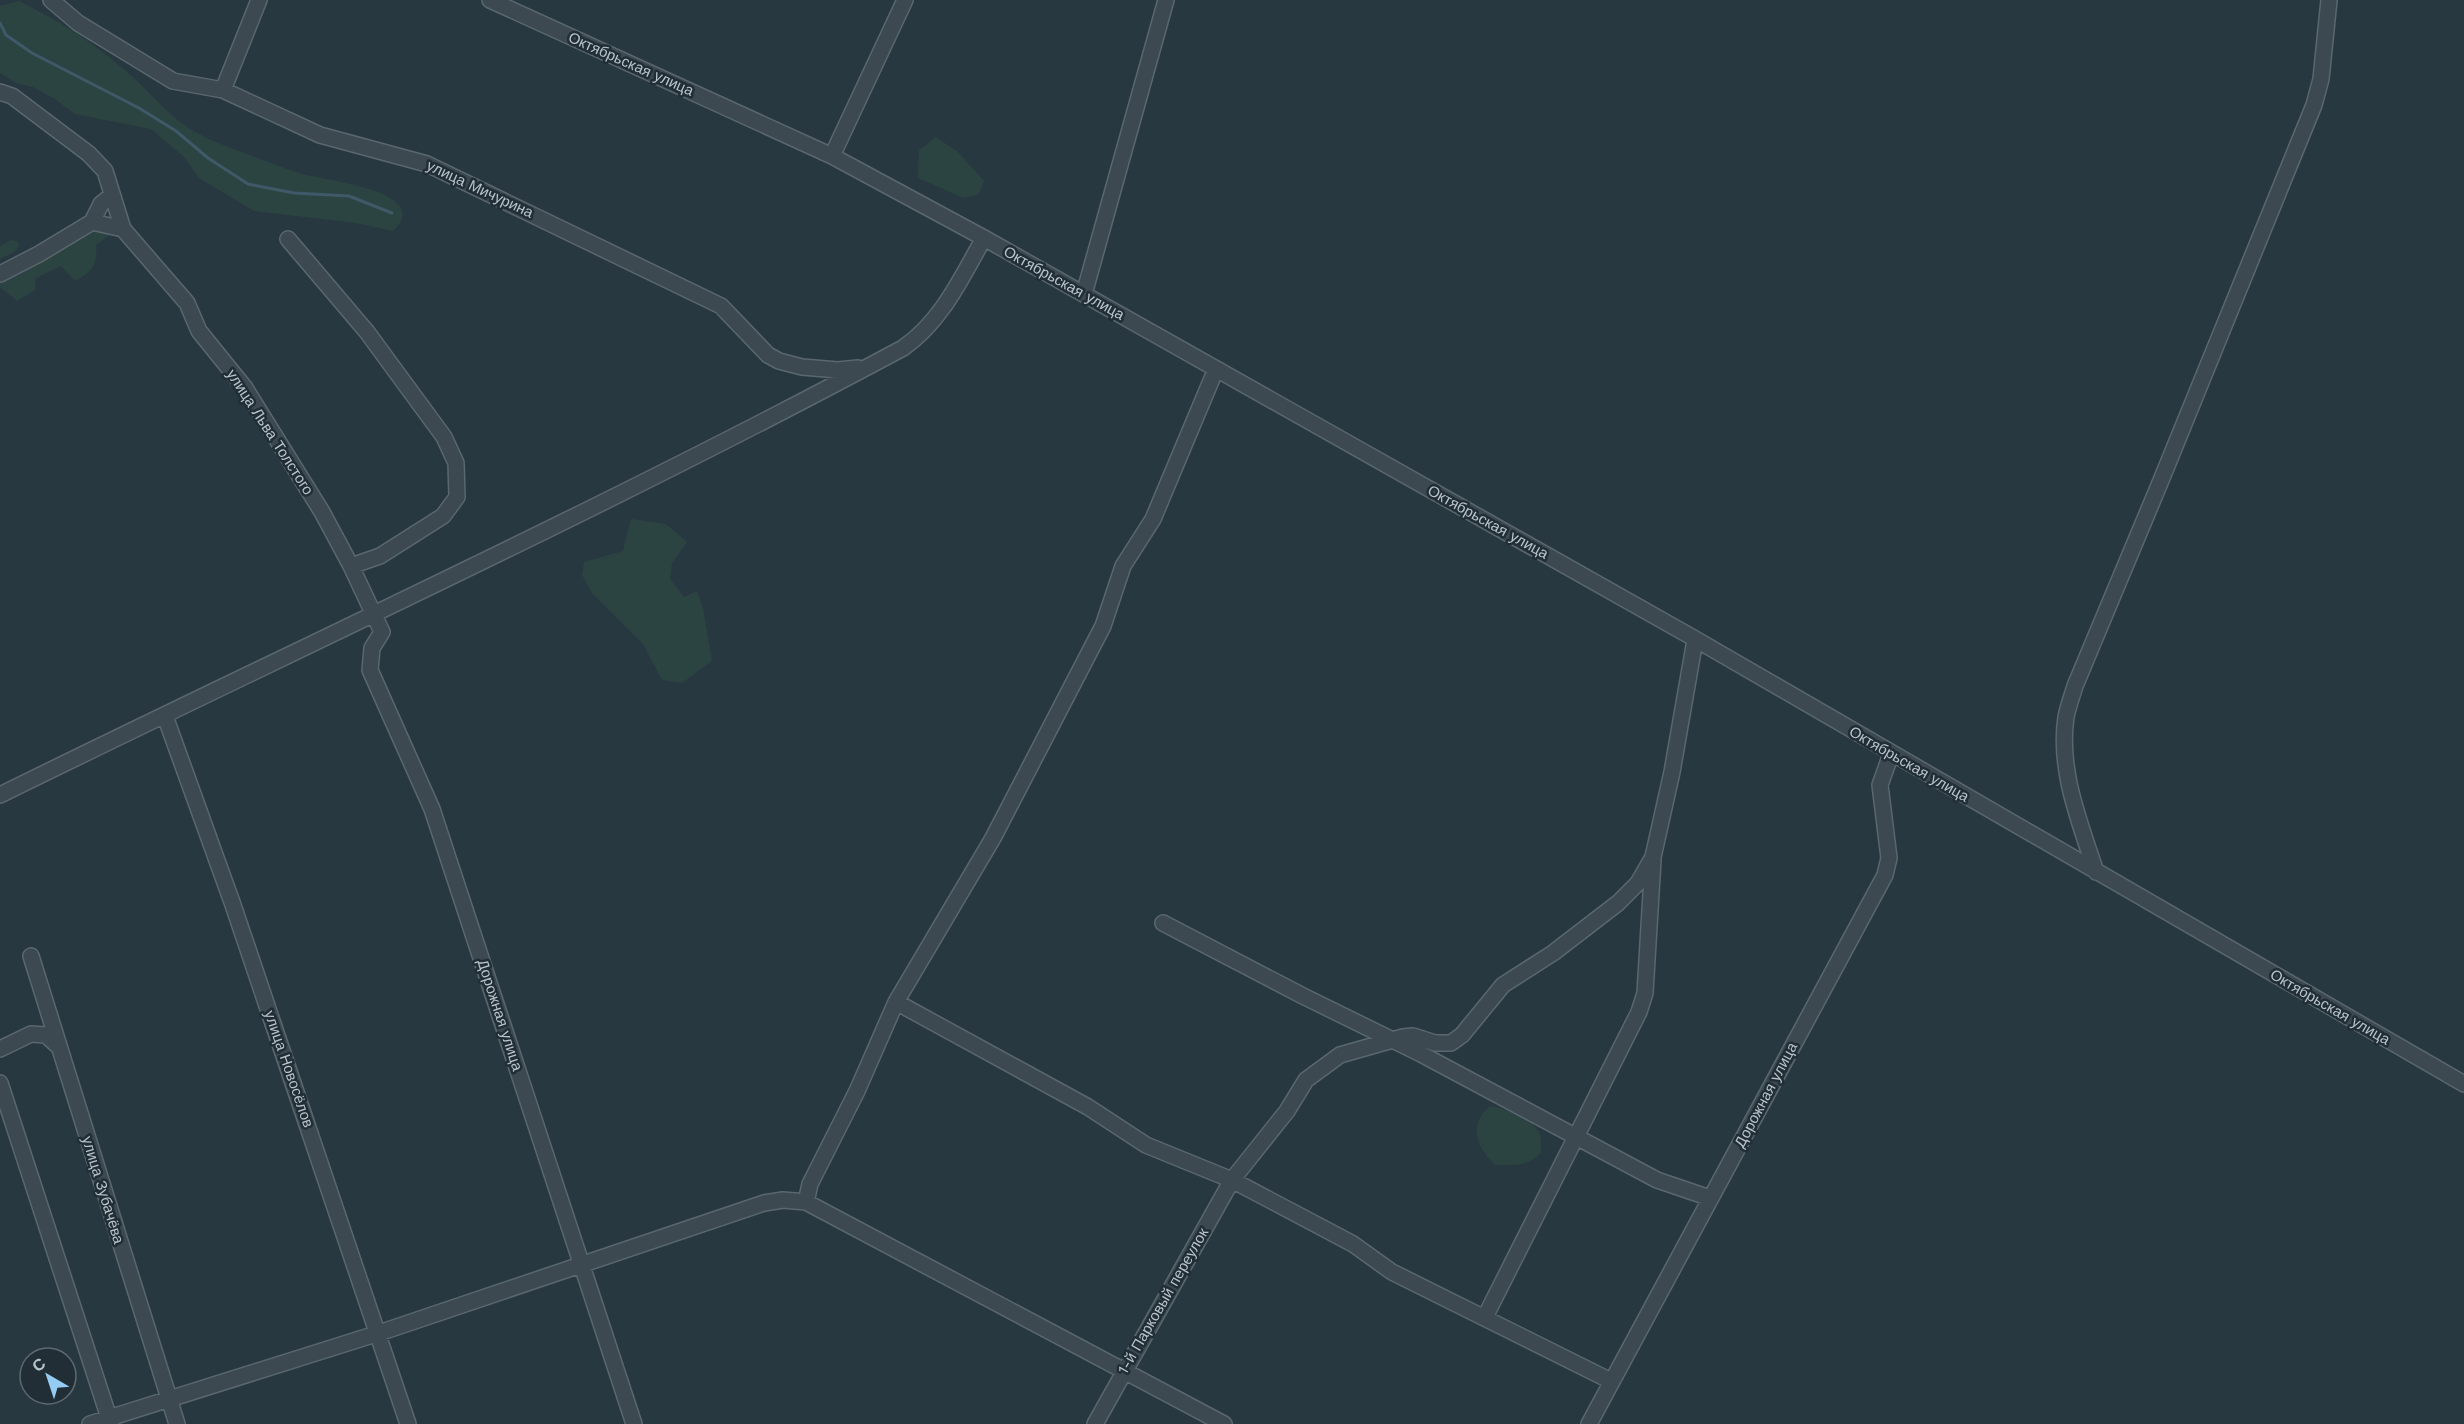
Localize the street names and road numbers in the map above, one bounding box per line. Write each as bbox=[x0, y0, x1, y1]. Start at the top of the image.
street label: Октябрьская улица bbox=[566, 28, 697, 100]
street label: улица Мичурина bbox=[424, 156, 537, 222]
street label: Октябрьская улица bbox=[1000, 242, 1128, 324]
street label: улица Льва Толстого bbox=[223, 366, 317, 498]
street label: Октябрьская улица bbox=[1424, 481, 1552, 563]
street label: Октябрьская улица bbox=[1846, 722, 1973, 806]
street label: Дорожная улица bbox=[473, 957, 527, 1074]
street label: Октябрьская улица bbox=[2267, 965, 2394, 1049]
street label: улица Новосёлов bbox=[261, 1008, 317, 1130]
street label: Дорожная улица bbox=[1731, 1039, 1802, 1151]
street label: улица Зубачёва bbox=[78, 1134, 128, 1247]
street label: 1-й Парковый переулок bbox=[1114, 1224, 1212, 1377]

